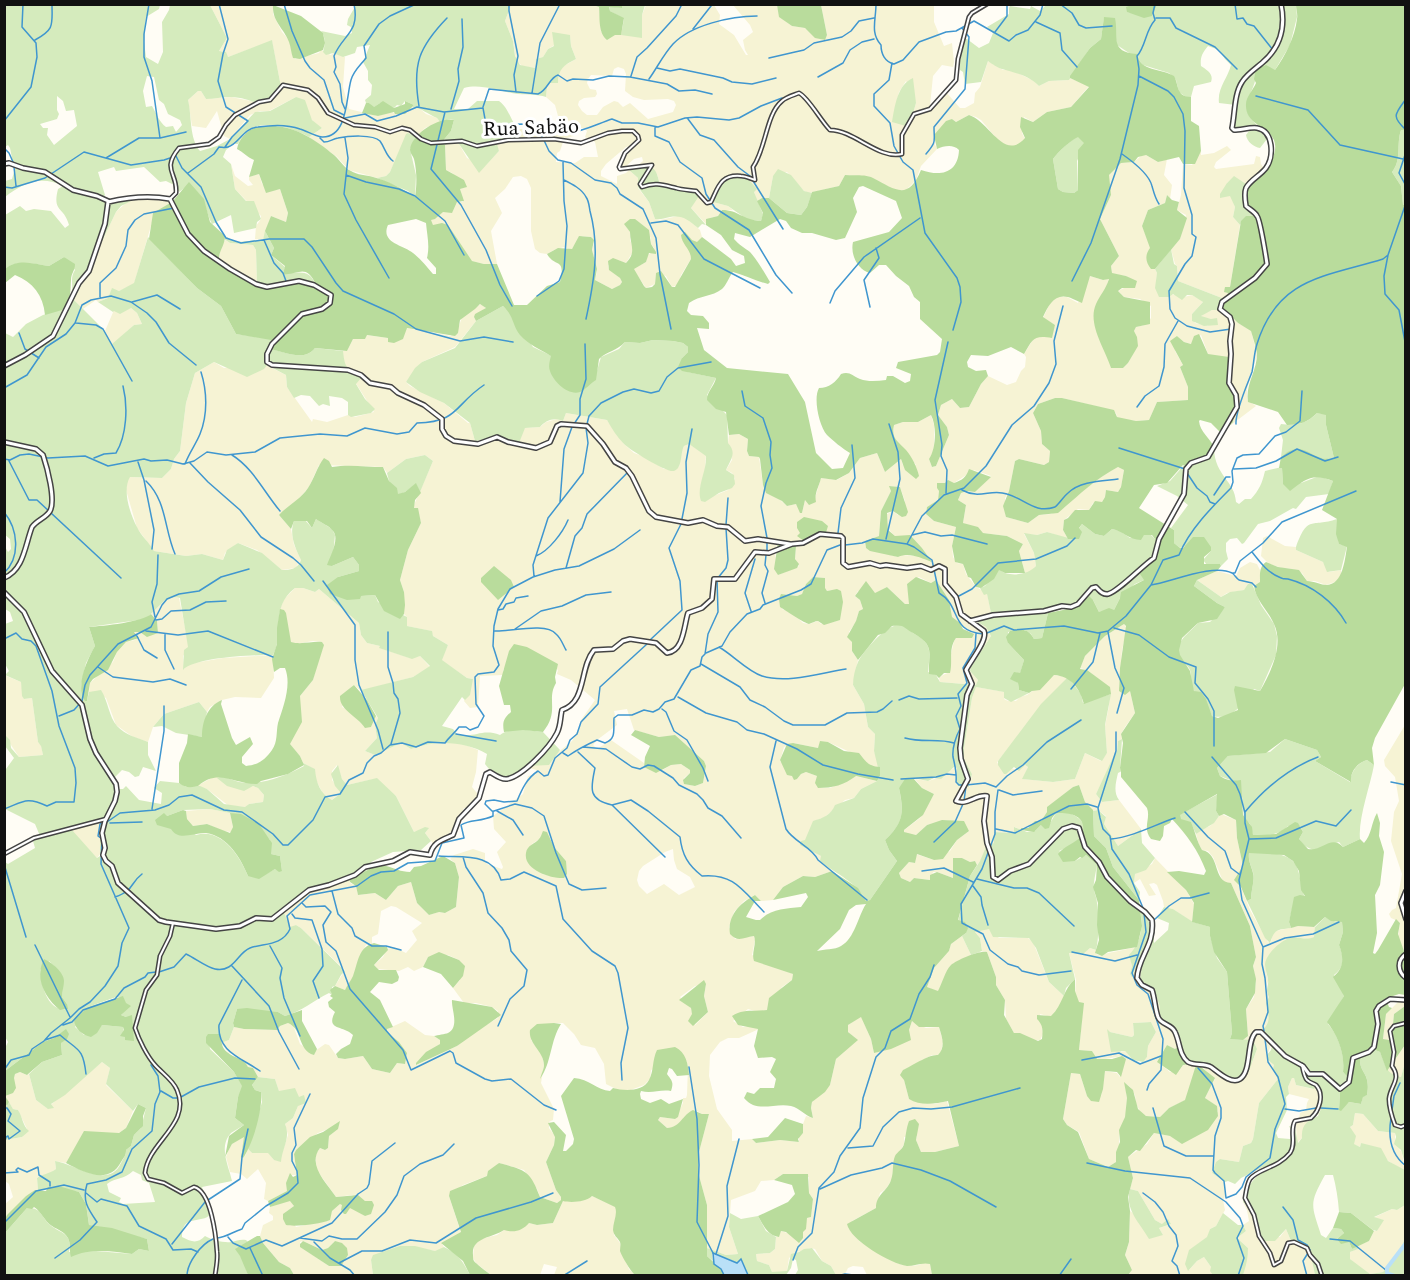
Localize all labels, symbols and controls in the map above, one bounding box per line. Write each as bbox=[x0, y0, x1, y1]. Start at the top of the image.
street label: Rua Sabäo bbox=[482, 110, 580, 146]

